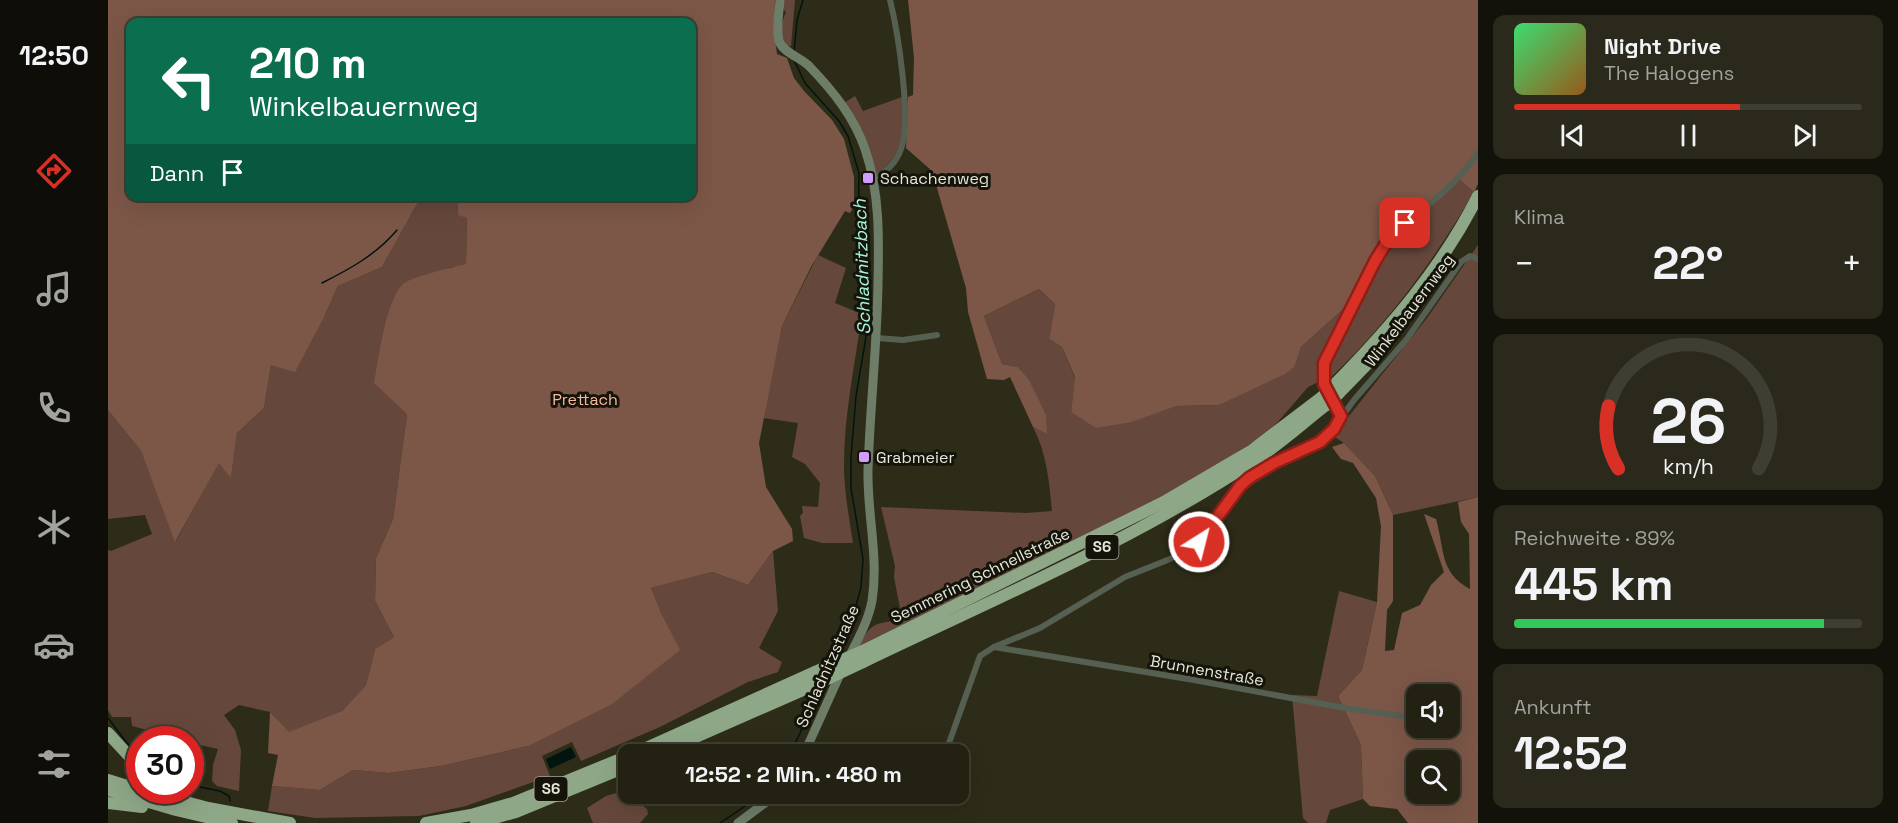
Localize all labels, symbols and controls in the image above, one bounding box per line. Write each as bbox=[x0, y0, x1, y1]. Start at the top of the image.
text: Night Drive bbox=[1604, 32, 1721, 60]
text: 210 m bbox=[249, 37, 367, 90]
text: 12:50 bbox=[19, 38, 89, 73]
icon: left bbox=[150, 42, 228, 120]
text: The Halogens bbox=[1604, 60, 1734, 86]
text: Winkelbauernweg bbox=[249, 89, 479, 124]
icon: previous bbox=[1556, 119, 1589, 152]
icon: pause bbox=[1672, 119, 1705, 152]
icon: next bbox=[1788, 119, 1821, 152]
icon: directions bbox=[33, 150, 75, 192]
icon: arrive bbox=[216, 156, 249, 189]
text: Dann bbox=[150, 159, 204, 187]
place label: Schachenweg bbox=[880, 168, 989, 189]
marker: Schachenweg bbox=[861, 171, 875, 185]
pin bbox=[1379, 197, 1430, 248]
water label: Schladnitzbach bbox=[848, 198, 875, 335]
text: Klima bbox=[1514, 204, 1565, 230]
icon: arrive bbox=[1388, 206, 1421, 239]
text: 22° bbox=[1652, 235, 1724, 292]
text: − bbox=[1514, 243, 1534, 285]
text: + bbox=[1842, 243, 1862, 285]
street label: Winkelbauernweg bbox=[1360, 250, 1459, 371]
icon: music bbox=[33, 268, 75, 310]
text: 26 bbox=[1650, 382, 1726, 461]
icon: phone bbox=[33, 387, 75, 429]
park label: Prettach bbox=[552, 389, 618, 410]
place label: Grabmeier bbox=[876, 447, 954, 468]
marker: Grabmeier bbox=[857, 450, 871, 464]
text: km/h bbox=[1662, 453, 1714, 480]
icon: climate bbox=[33, 506, 75, 548]
position arrow bbox=[1167, 510, 1231, 574]
street label: Semmering Schnellstraße bbox=[887, 523, 1073, 628]
text: Reichweite · 89% bbox=[1514, 525, 1675, 551]
road number: S6 bbox=[1086, 535, 1118, 559]
text: 445 km bbox=[1514, 556, 1673, 613]
street label: Schladnitzstraße bbox=[791, 602, 864, 731]
icon: car bbox=[33, 624, 75, 666]
street label: Brunnenstraße bbox=[1148, 650, 1266, 691]
map controls bbox=[1406, 684, 1460, 804]
button: sound bbox=[1406, 684, 1460, 738]
text: Ankunft bbox=[1514, 694, 1592, 720]
text: 12:52 bbox=[1514, 725, 1628, 782]
speed limit sign: 30 bbox=[126, 726, 204, 804]
icon: filters bbox=[33, 743, 75, 785]
button: search bbox=[1406, 750, 1460, 804]
text: 12:52 · 2 Min. · 480 m bbox=[685, 760, 902, 788]
road number: S6 bbox=[534, 777, 568, 801]

